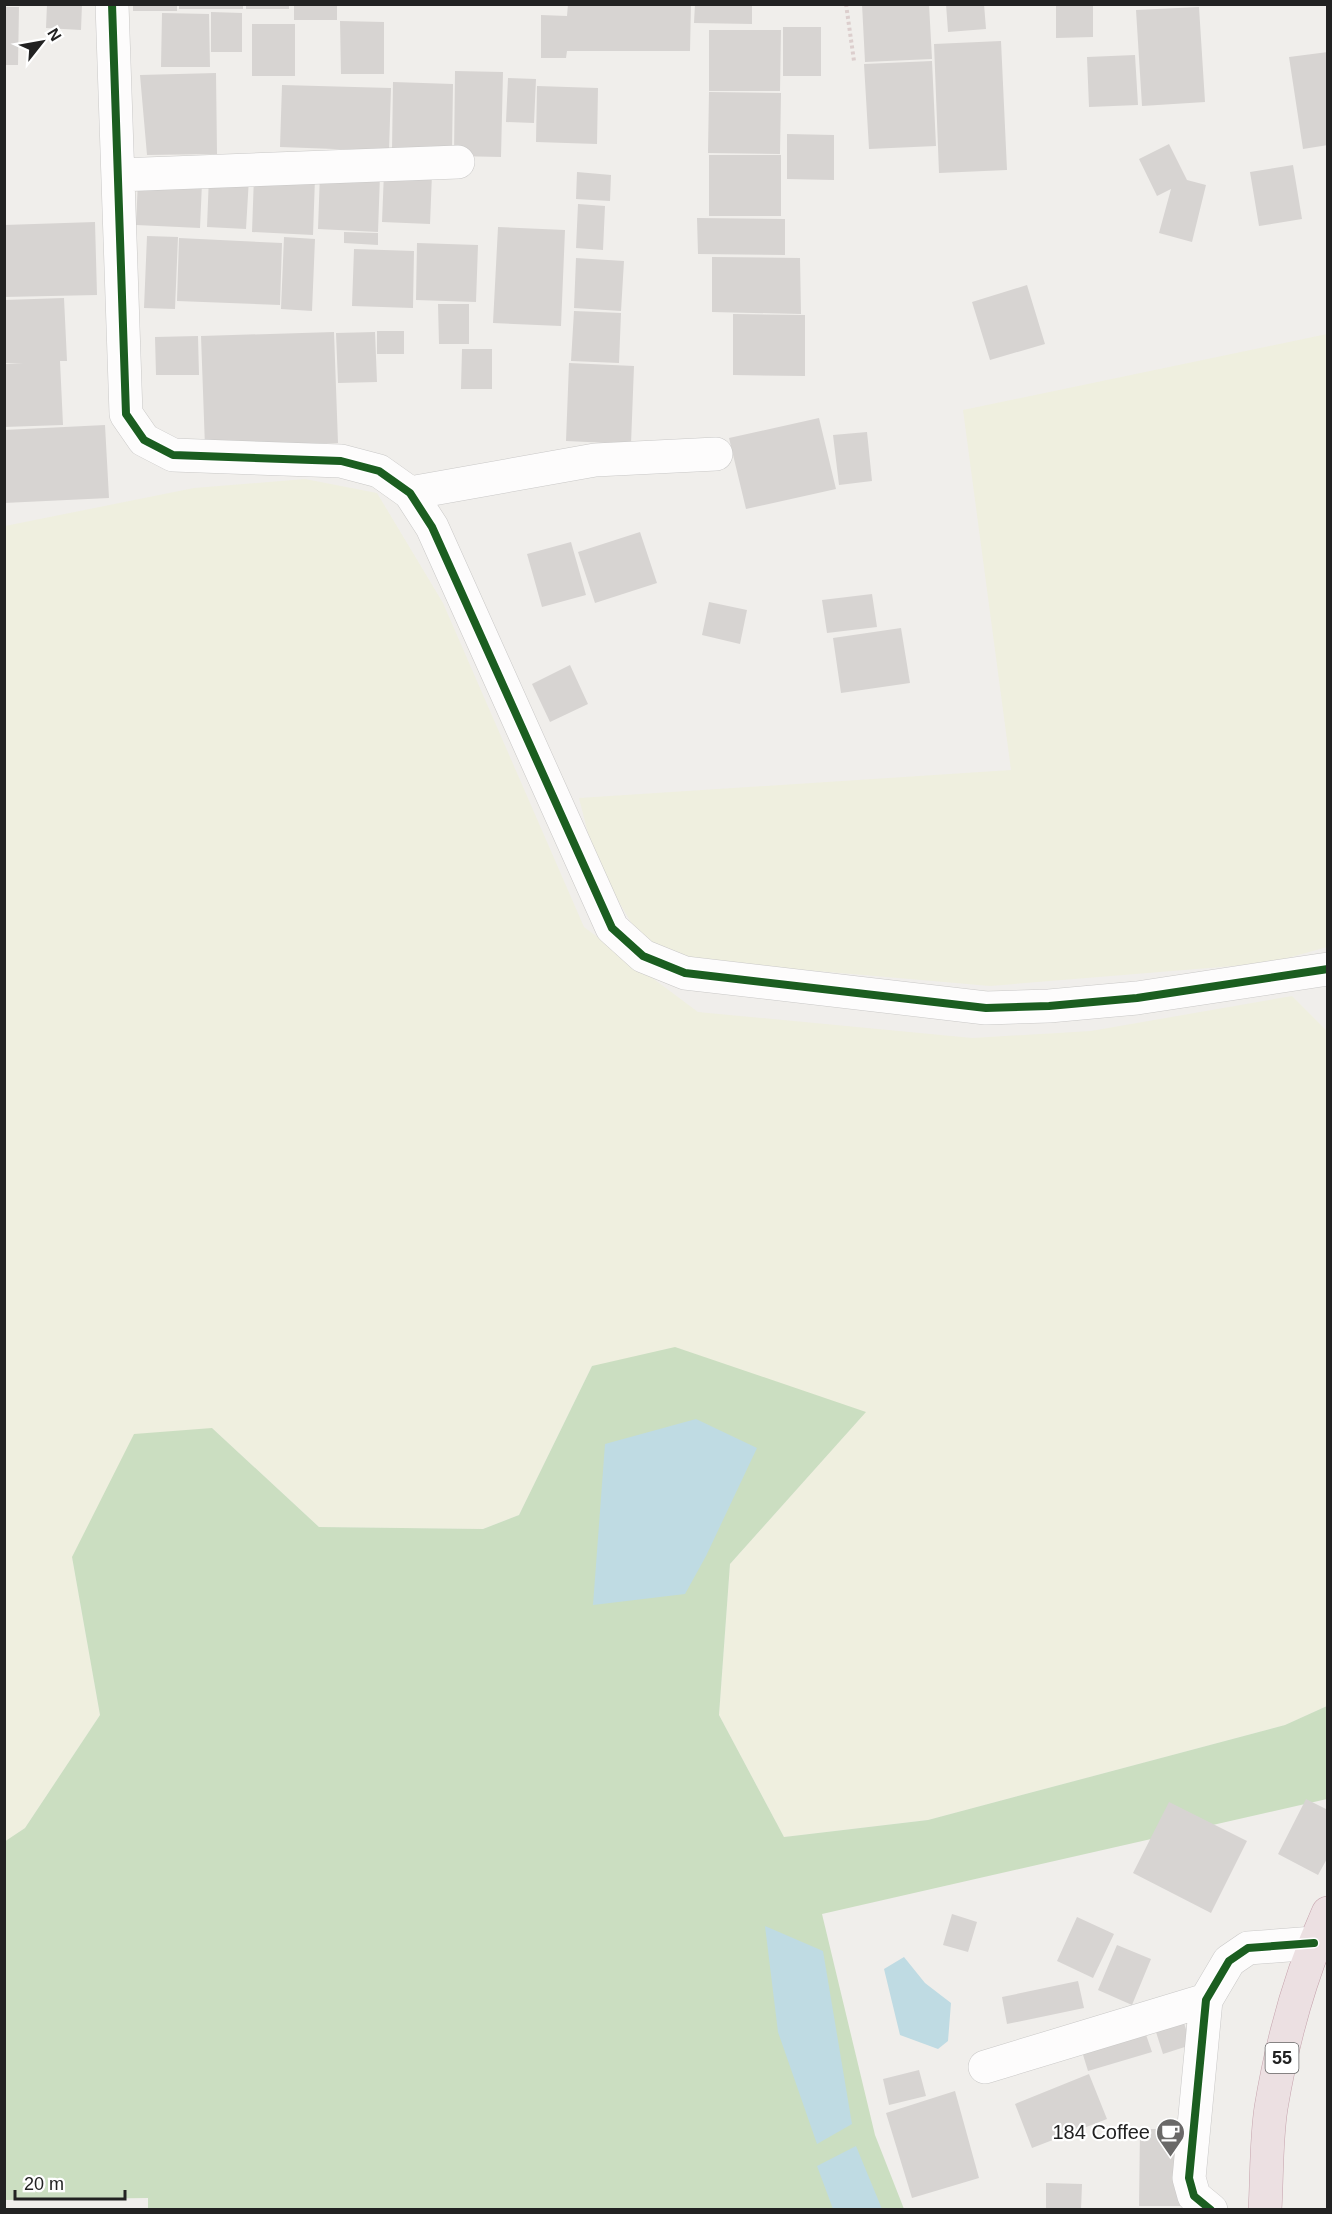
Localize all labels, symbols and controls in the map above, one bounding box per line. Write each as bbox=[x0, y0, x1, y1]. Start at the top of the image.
north arrow bbox=[12, 12, 72, 72]
text: N bbox=[44, 25, 65, 44]
road number: 55 bbox=[1266, 2043, 1298, 2073]
cafe icon: 184 Coffee bbox=[1155, 2116, 1187, 2158]
place label: 184 Coffee bbox=[1053, 2121, 1150, 2143]
scale bar bbox=[15, 2163, 124, 2201]
text: 20 m bbox=[24, 2174, 64, 2194]

